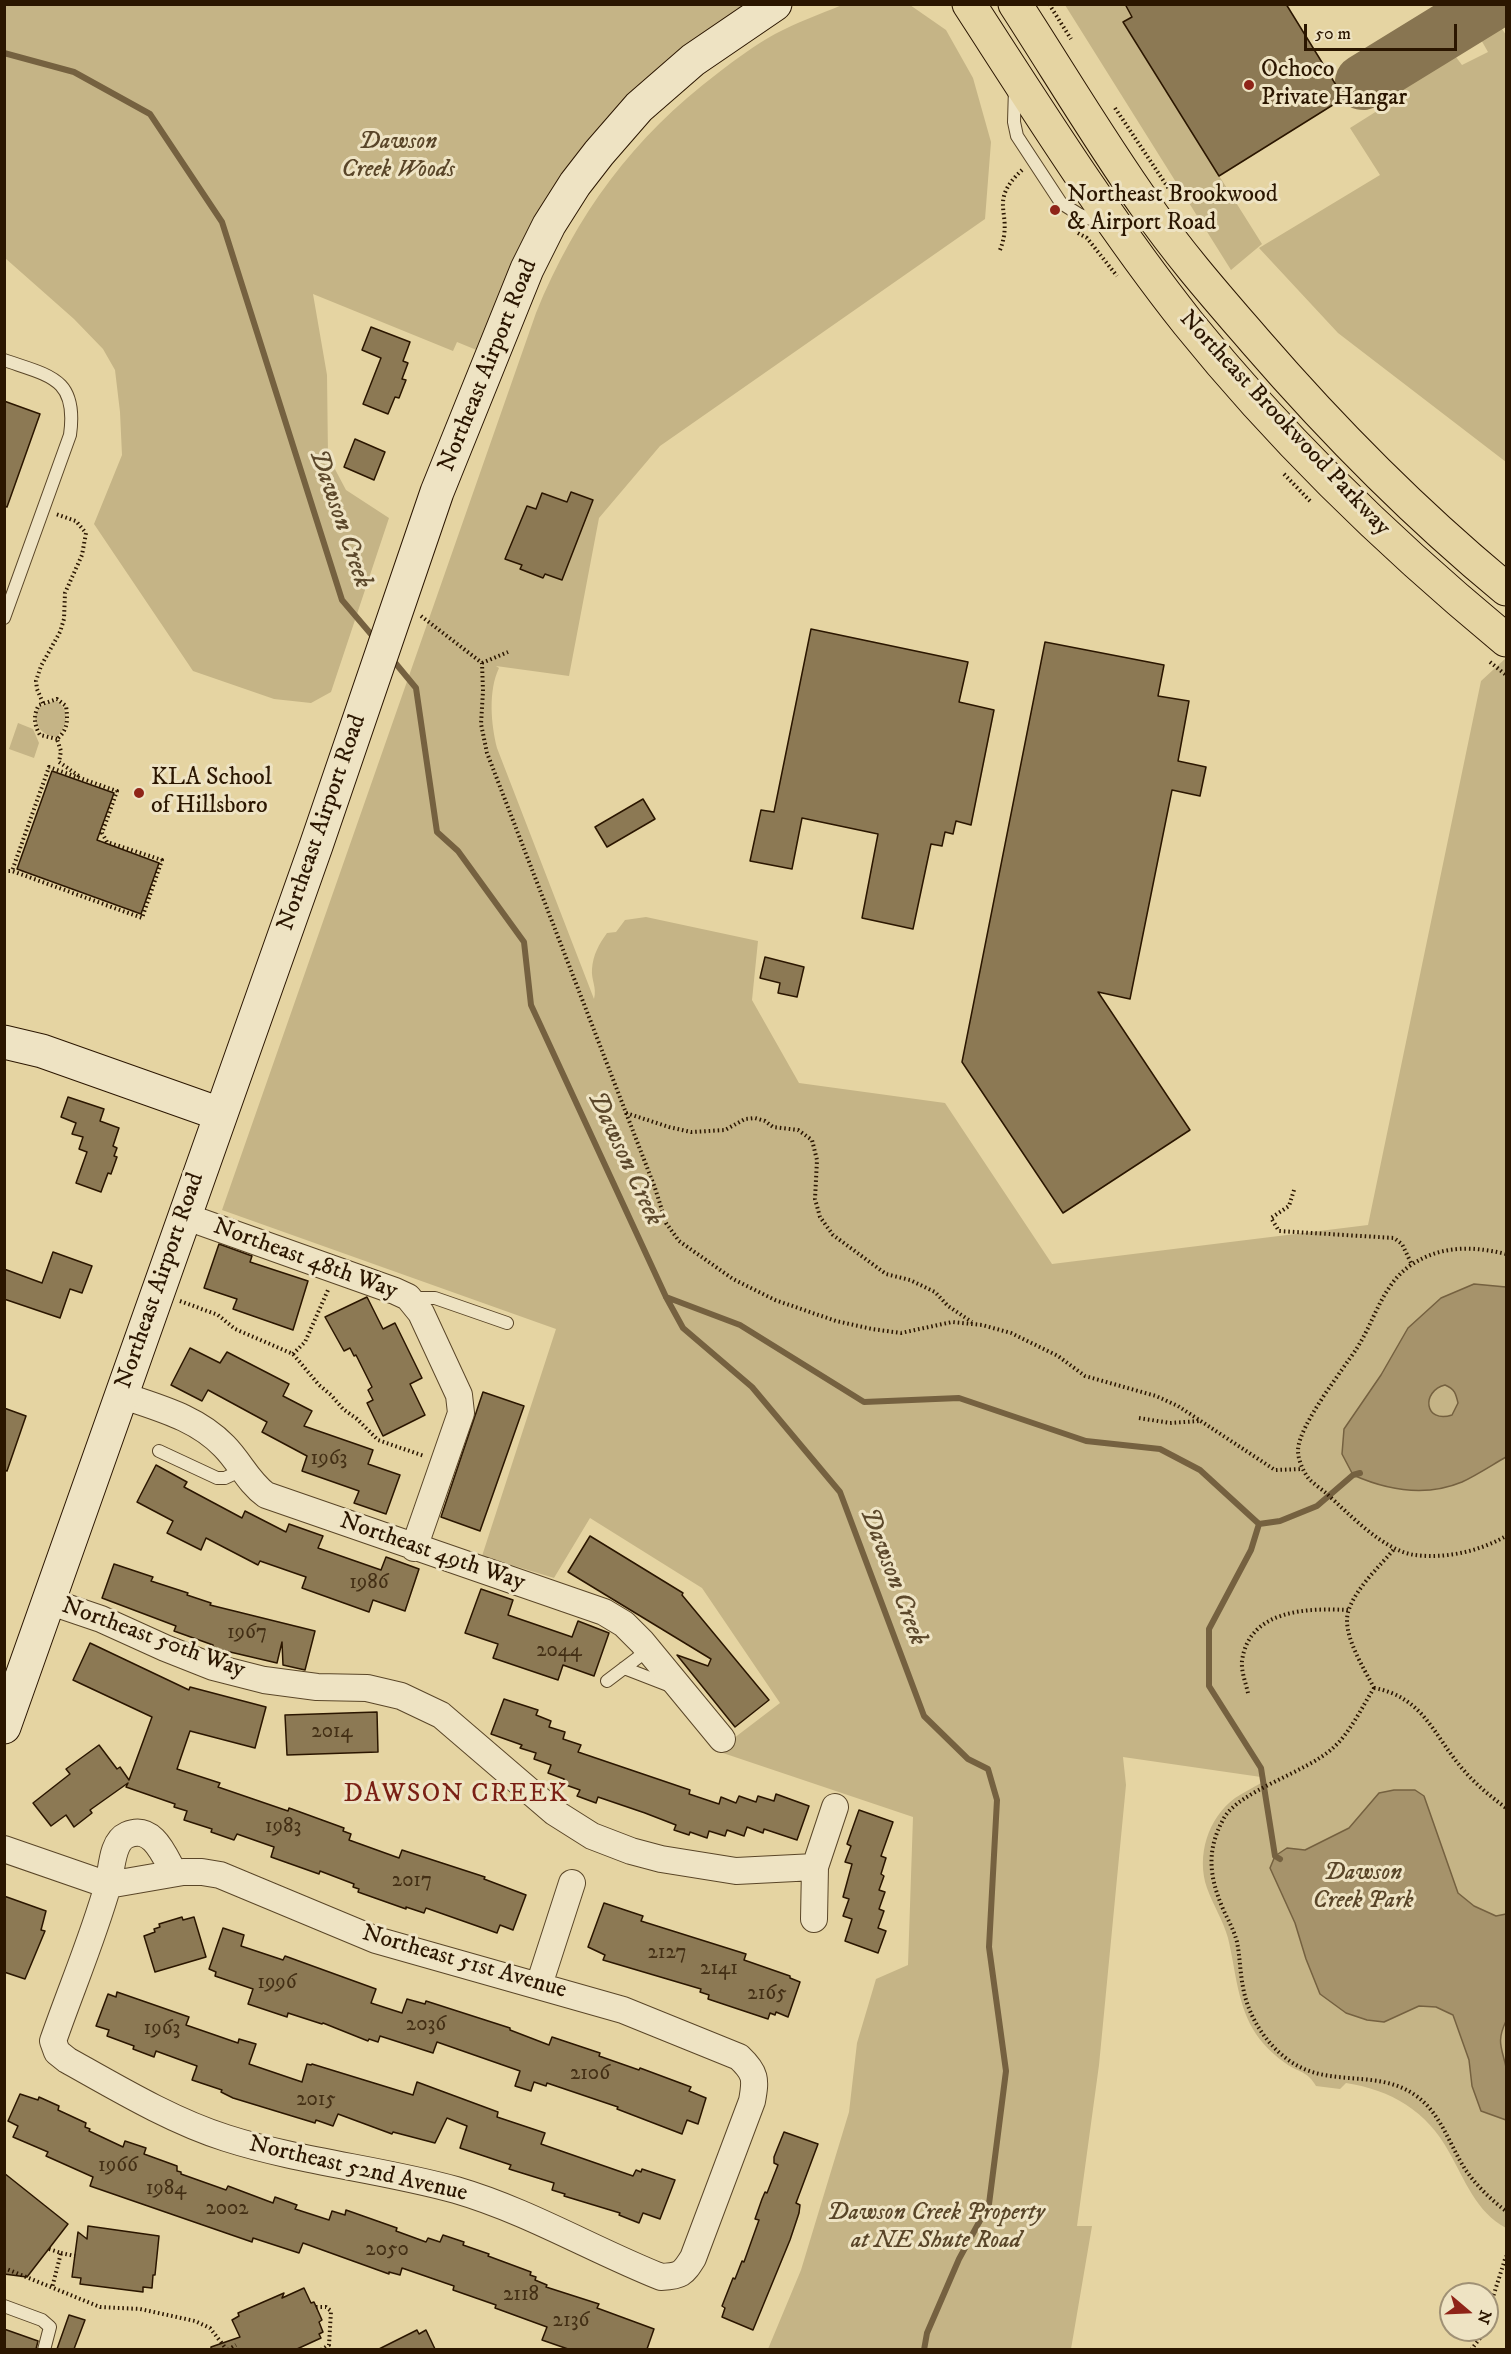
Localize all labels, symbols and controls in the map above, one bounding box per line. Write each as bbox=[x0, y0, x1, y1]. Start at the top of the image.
scale bar bbox=[1307, 12, 1460, 50]
text: 50 m bbox=[1315, 23, 1351, 45]
place label: Ochoco Private Hangar bbox=[1261, 57, 1407, 113]
marker: Ochoco Private Hangar bbox=[1242, 78, 1256, 92]
park label: Dawson Creek Woods bbox=[341, 129, 455, 185]
place label: Northeast Brookwood & Airport Road bbox=[1067, 182, 1278, 238]
marker: Northeast Brookwood & Airport Road bbox=[1048, 203, 1062, 217]
street label: Northeast Airport Road bbox=[433, 256, 545, 476]
street label: Northeast Brookwood Parkway bbox=[1172, 305, 1396, 543]
water label: Dawson Creek bbox=[301, 445, 377, 593]
street label: Northeast Airport Road bbox=[273, 711, 373, 935]
place label: KLA School of Hillsboro bbox=[151, 765, 272, 821]
marker: KLA School of Hillsboro bbox=[132, 786, 146, 800]
water label: Dawson Creek bbox=[579, 1087, 669, 1231]
street label: Northeast Airport Road bbox=[111, 1169, 211, 1393]
street label: Northeast 48th Way bbox=[209, 1213, 401, 1307]
house number: 1963 bbox=[311, 1447, 347, 1473]
water label: Dawson Creek bbox=[851, 1504, 933, 1650]
street label: Northeast 49th Way bbox=[336, 1508, 528, 1598]
house number: 1986 bbox=[349, 1571, 389, 1597]
street label: Northeast 50th Way bbox=[57, 1592, 249, 1686]
house number: 1967 bbox=[227, 1621, 267, 1647]
house number: 2044 bbox=[536, 1639, 582, 1665]
house number: 2014 bbox=[311, 1720, 353, 1746]
district label: DAWSON CREEK bbox=[343, 1780, 569, 1812]
house number: 1983 bbox=[265, 1815, 301, 1841]
park label: Dawson Creek Park bbox=[1313, 1860, 1413, 1916]
house number: 2017 bbox=[392, 1869, 432, 1895]
street label: Northeast 51st Avenue bbox=[358, 1920, 570, 2006]
house number: 2127 bbox=[648, 1941, 686, 1967]
house number: 2141 bbox=[700, 1957, 738, 1983]
house number: 1996 bbox=[257, 1971, 297, 1997]
house number: 2165 bbox=[747, 1982, 787, 2008]
house number: 2036 bbox=[406, 2013, 446, 2039]
house number: 1963 bbox=[144, 2017, 180, 2043]
house number: 2106 bbox=[570, 2062, 610, 2088]
house number: 2015 bbox=[296, 2088, 336, 2114]
street label: Northeast 52nd Avenue bbox=[246, 2131, 470, 2209]
house number: 1966 bbox=[98, 2154, 138, 2180]
house number: 1984 bbox=[146, 2177, 186, 2203]
house number: 2002 bbox=[205, 2197, 249, 2223]
park label: Dawson Creek Property at NE Shute Road bbox=[827, 2200, 1045, 2256]
house number: 2050 bbox=[365, 2238, 409, 2264]
north arrow bbox=[1439, 2282, 1499, 2342]
house number: 2118 bbox=[503, 2283, 539, 2309]
text: N bbox=[1473, 2308, 1496, 2327]
house number: 2136 bbox=[553, 2309, 589, 2335]

